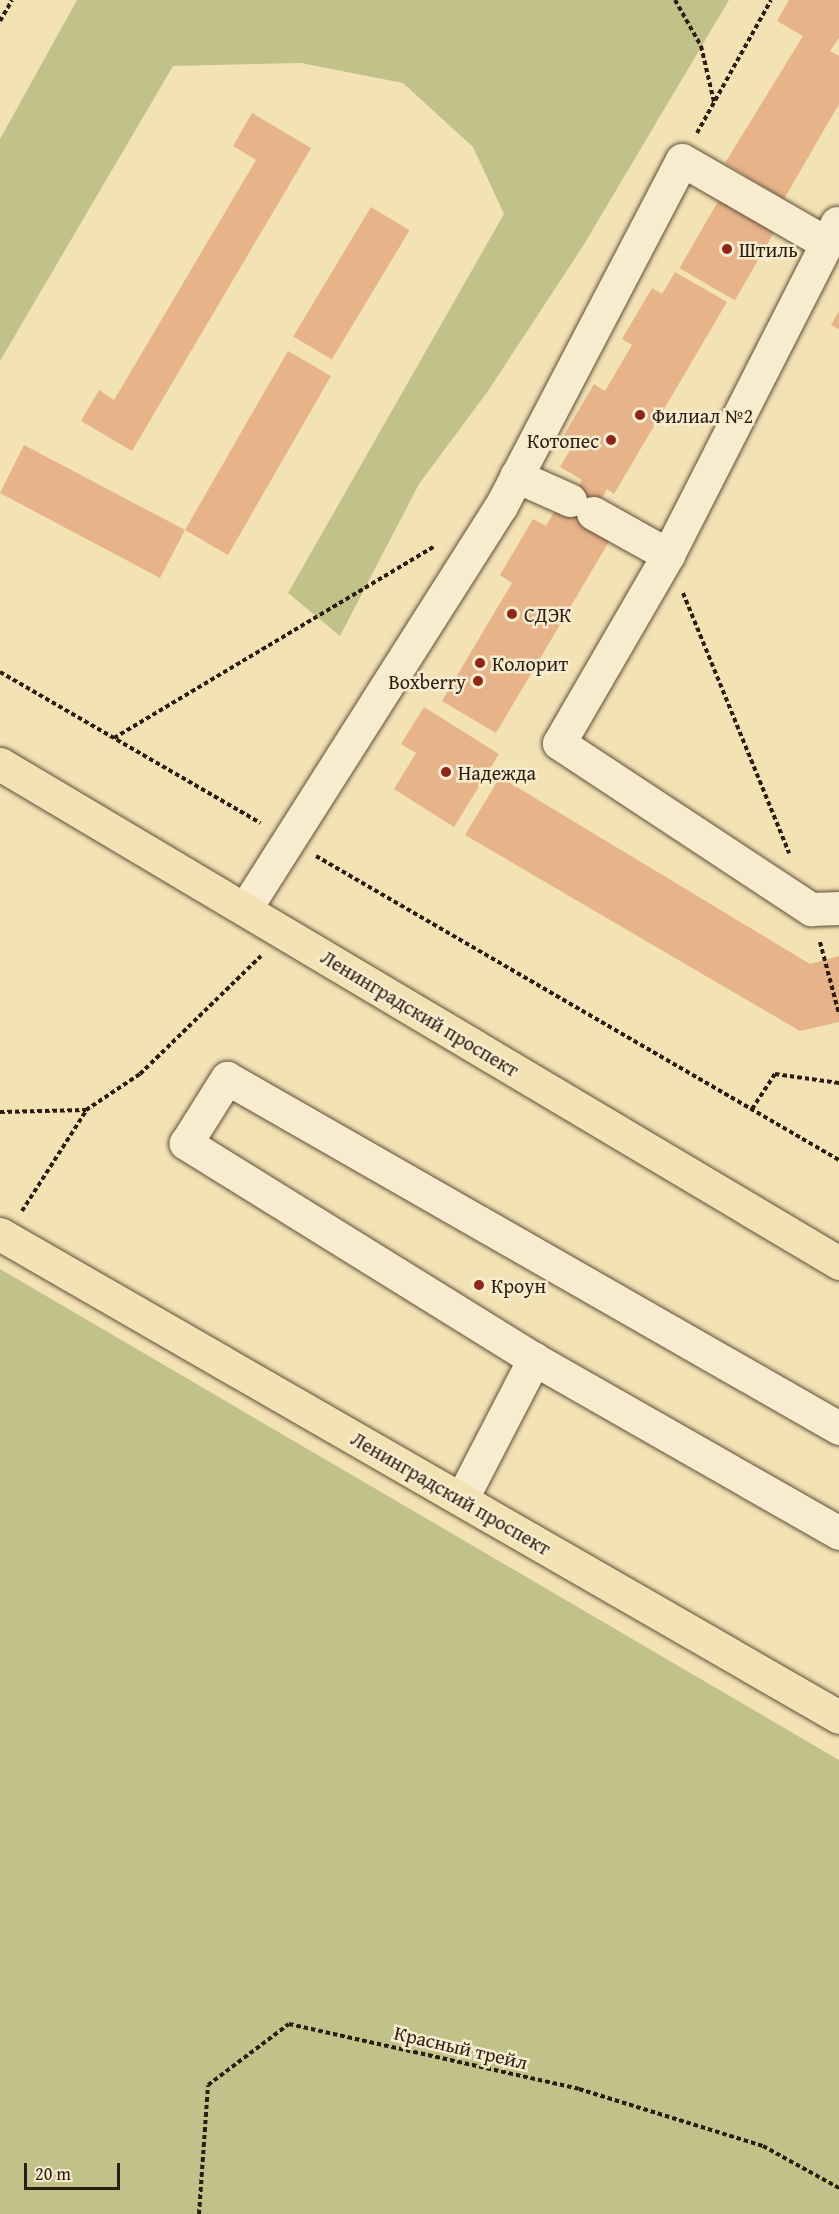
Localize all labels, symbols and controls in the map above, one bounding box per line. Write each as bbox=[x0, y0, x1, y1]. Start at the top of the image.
place label: Штиль bbox=[739, 237, 798, 261]
marker: Штиль bbox=[720, 242, 734, 256]
place label: Филиал №2 bbox=[652, 403, 753, 427]
marker: Филиал №2 bbox=[633, 408, 647, 422]
place label: Котопес bbox=[527, 428, 599, 452]
marker: Котопес bbox=[604, 433, 618, 447]
place label: СДЭК bbox=[524, 602, 571, 626]
marker: СДЭК bbox=[505, 607, 519, 621]
place label: Колорит bbox=[492, 651, 568, 675]
marker: Колорит bbox=[473, 656, 487, 670]
place label: Boxberry bbox=[388, 669, 466, 693]
marker: Boxberry bbox=[471, 674, 485, 688]
place label: Надежда bbox=[458, 760, 536, 784]
marker: Надежда bbox=[439, 765, 453, 779]
street label: Ленинградский проспект bbox=[317, 944, 523, 1082]
place label: Кроун bbox=[491, 1273, 546, 1297]
marker: Кроун bbox=[472, 1278, 486, 1292]
street label: Ленинградский проспект bbox=[347, 1426, 555, 1560]
street label: Красный трейл bbox=[392, 2020, 530, 2074]
scale bar bbox=[27, 2151, 123, 2189]
text: 20 m bbox=[35, 2160, 71, 2187]

